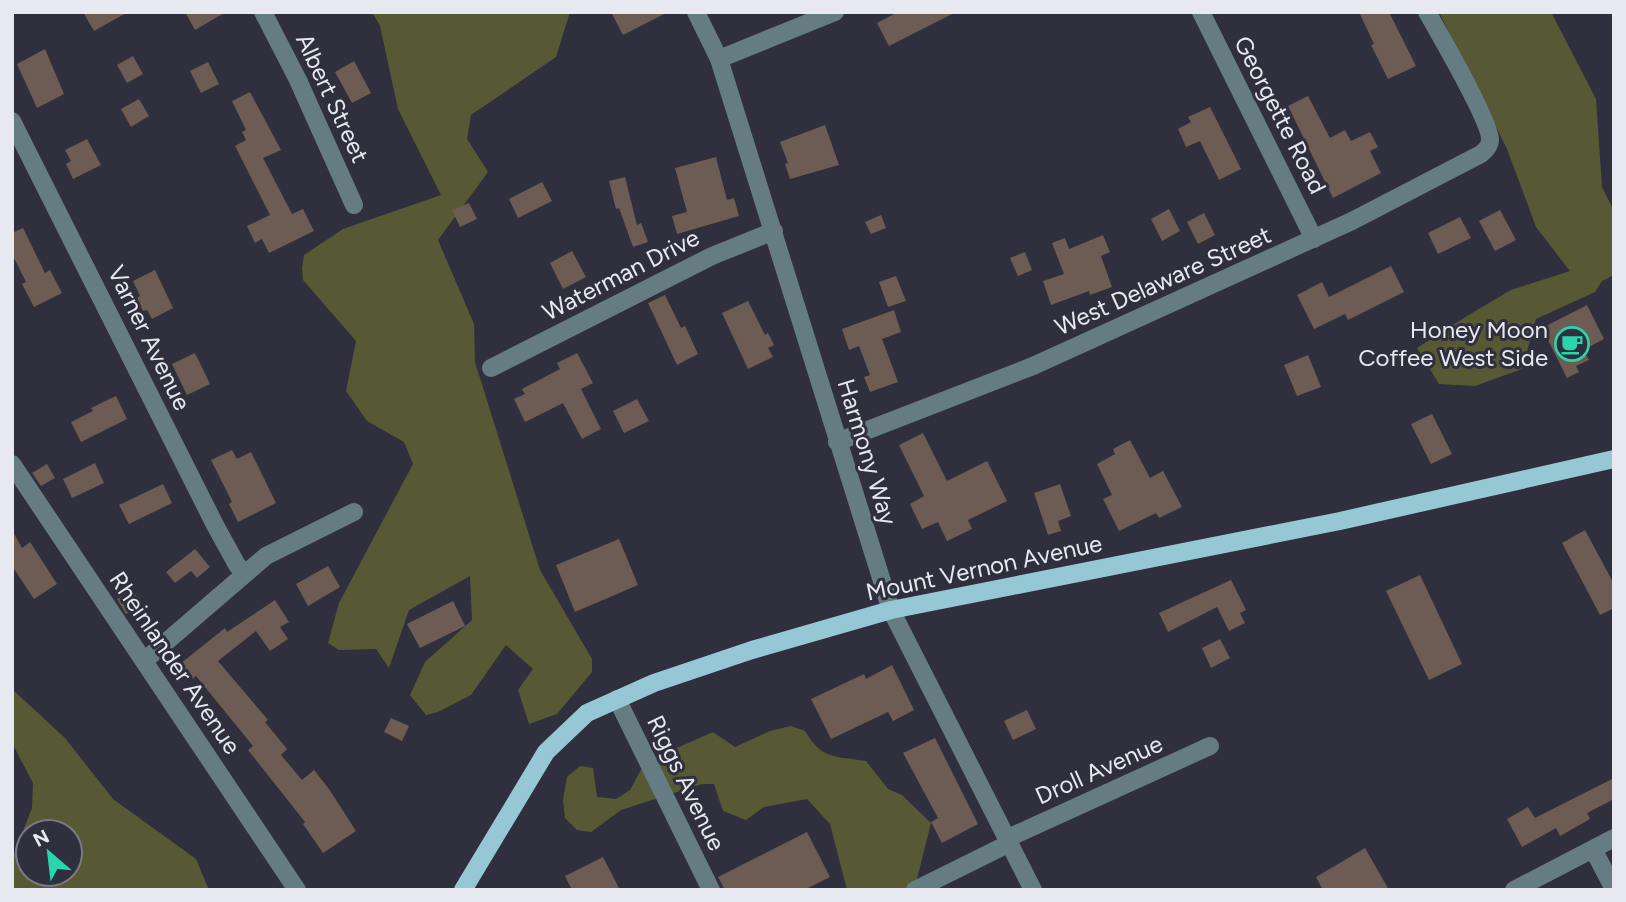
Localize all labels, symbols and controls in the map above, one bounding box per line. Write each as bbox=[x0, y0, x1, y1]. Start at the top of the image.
street label: Albert Street bbox=[290, 29, 375, 167]
street label: Georgette Road bbox=[1228, 31, 1333, 198]
street label: West Delaware Street bbox=[1050, 220, 1275, 341]
street label: Waterman Drive bbox=[538, 223, 704, 327]
street label: Varner Avenue bbox=[102, 261, 197, 415]
place label: Honey Moon Coffee West Side bbox=[1358, 315, 1548, 372]
cafe icon: Honey Moon Coffee West Side bbox=[1553, 325, 1591, 363]
street label: Harmony Way bbox=[832, 375, 904, 529]
street label: Mount Vernon Avenue bbox=[863, 528, 1105, 607]
street label: Rheinlander Avenue bbox=[104, 566, 247, 759]
street label: Riggs Avenue bbox=[641, 710, 732, 855]
street label: Droll Avenue bbox=[1031, 729, 1167, 810]
north arrow bbox=[14, 818, 84, 888]
text: N bbox=[29, 825, 53, 852]

